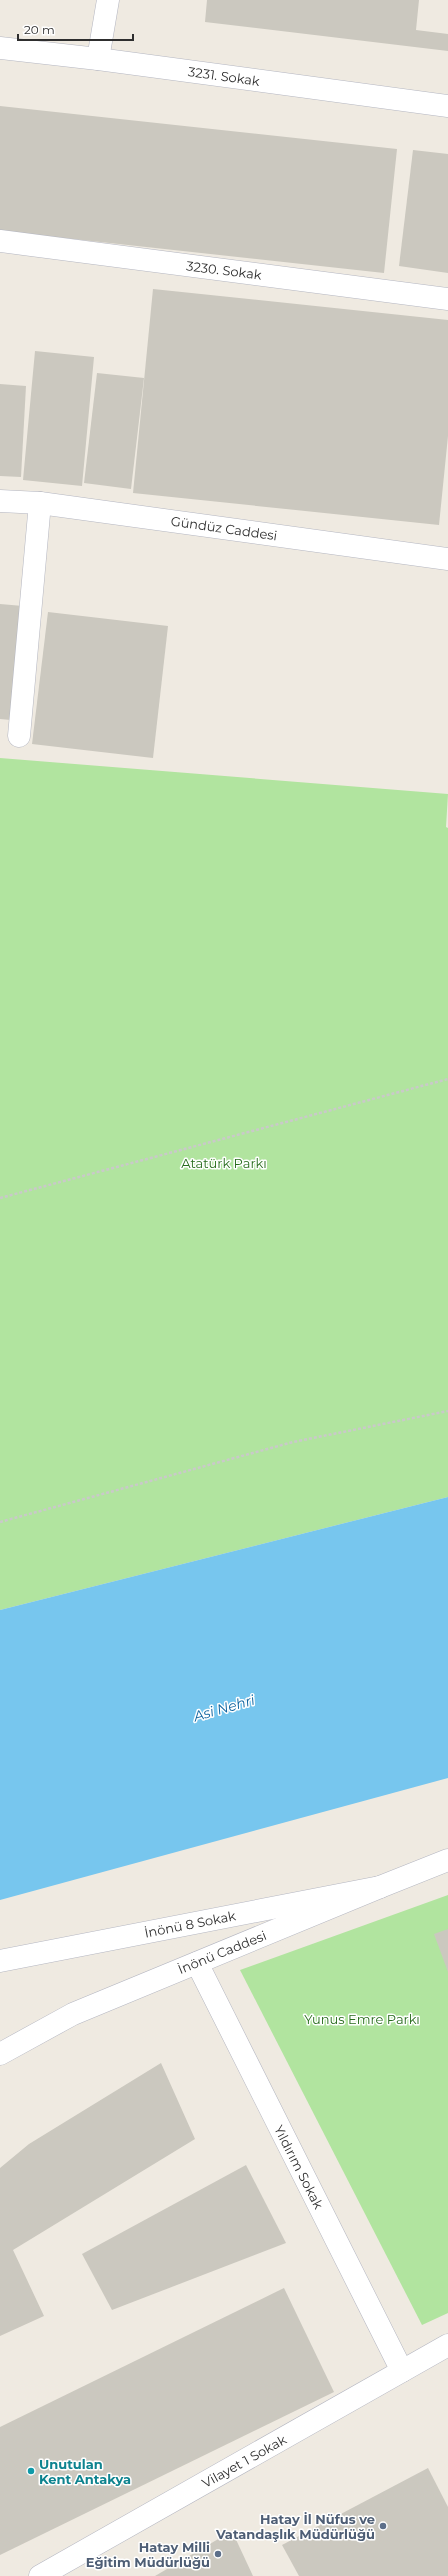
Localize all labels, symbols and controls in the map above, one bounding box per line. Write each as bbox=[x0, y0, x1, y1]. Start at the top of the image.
scale bar bbox=[18, 16, 133, 42]
text: 20 m bbox=[24, 22, 55, 37]
street label: 3231. Sokak bbox=[187, 63, 261, 89]
street label: 3230. Sokak bbox=[185, 257, 263, 283]
street label: Gündüz Caddesi bbox=[170, 513, 278, 543]
park label: Atatürk Parkı bbox=[181, 1155, 267, 1171]
water label: Asi Nehri bbox=[190, 1691, 257, 1726]
street label: İnönü 8 Sokak bbox=[143, 1907, 237, 1941]
street label: İnönü Caddesi bbox=[175, 1927, 269, 1977]
park label: Yunus Emre Parkı bbox=[304, 2011, 420, 2027]
street label: Yıldırım Sokak bbox=[271, 2122, 327, 2212]
street label: Vilayet 1 Sokak bbox=[199, 2431, 289, 2491]
place label: Unutulan Kent Antakya bbox=[39, 2456, 131, 2487]
marker: Unutulan Kent Antakya bbox=[26, 2466, 36, 2476]
place label: Hatay İl Nüfus ve Vatandaşlık Müdürlüğü bbox=[215, 2511, 375, 2542]
marker: Hatay İl Nüfus ve Vatandaşlık Müdürlüğü bbox=[378, 2521, 388, 2531]
place label: Hatay Milli Eğitim Müdürlüğü bbox=[86, 2539, 210, 2570]
marker: Hatay Milli Eğitim Müdürlüğü bbox=[213, 2549, 223, 2559]

